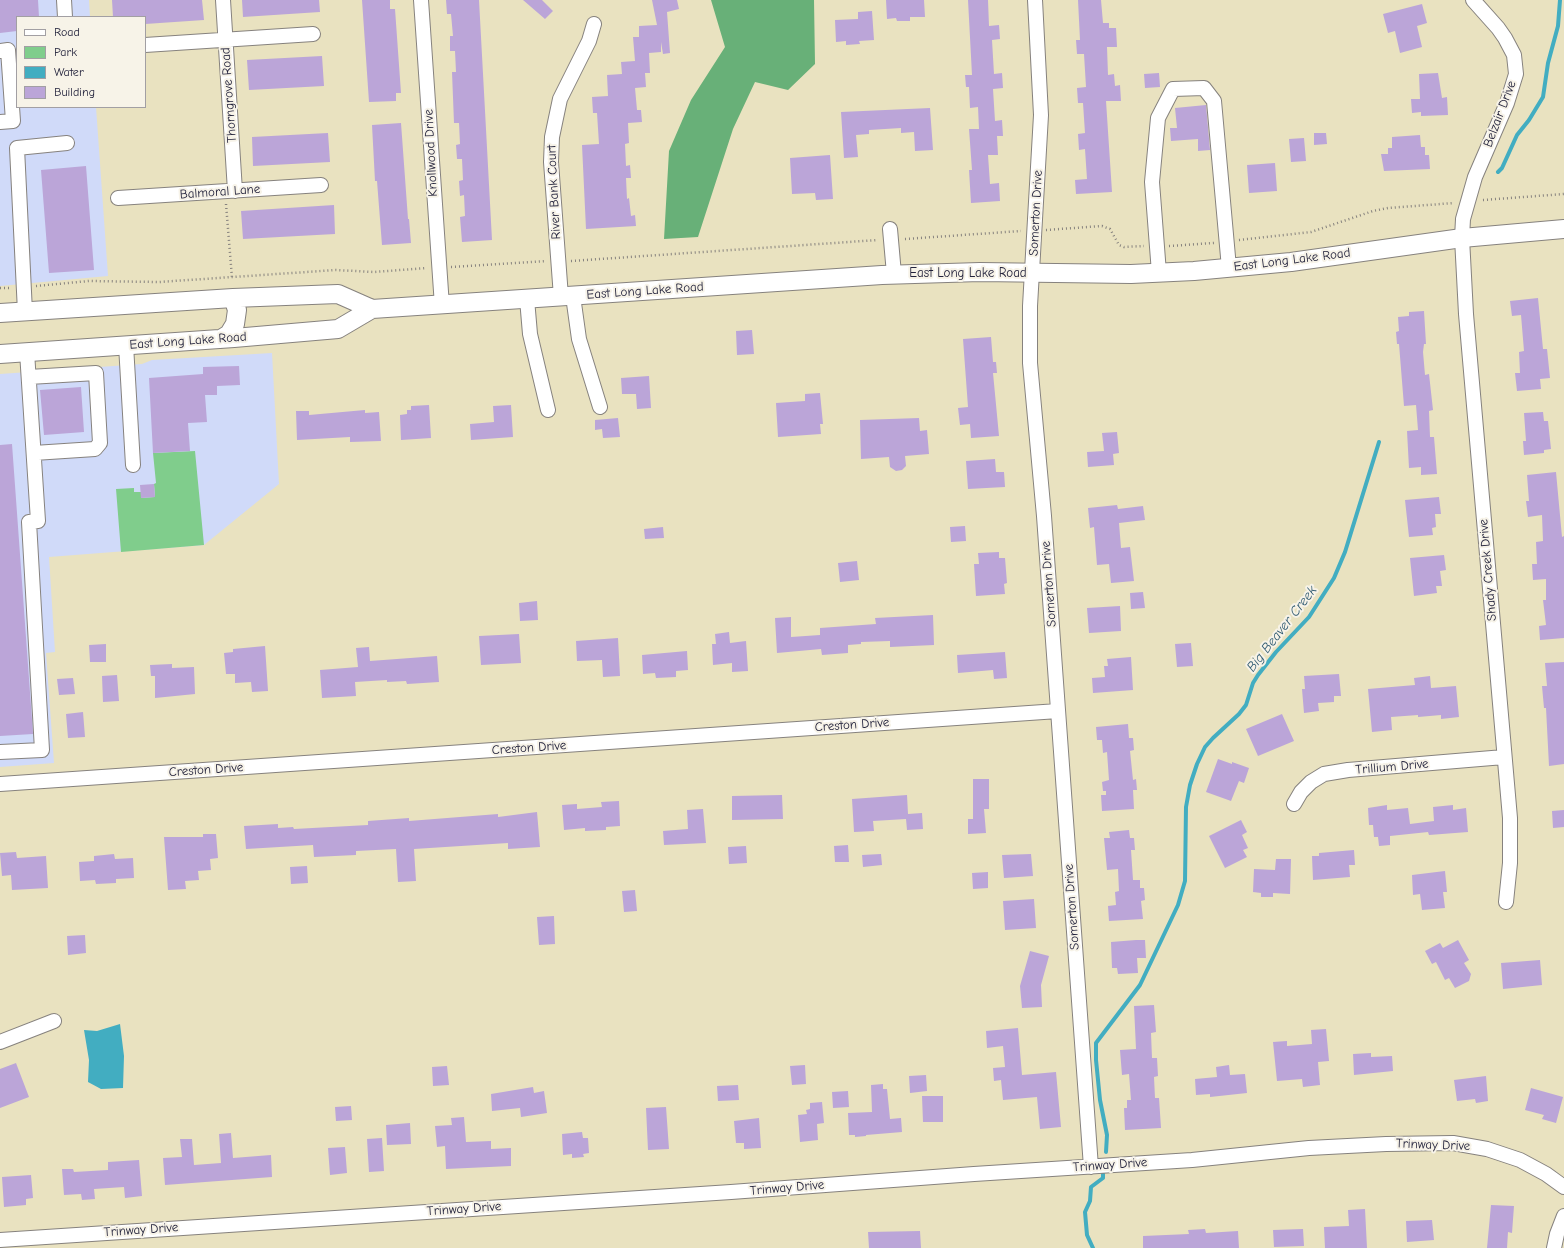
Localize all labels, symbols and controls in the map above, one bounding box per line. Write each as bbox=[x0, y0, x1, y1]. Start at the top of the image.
legend bbox=[16, 16, 146, 108]
text: Road bbox=[54, 25, 80, 39]
text: Park bbox=[54, 45, 77, 59]
street label: Thorngrove Road bbox=[218, 47, 240, 143]
text: Water bbox=[54, 65, 84, 79]
street label: Belzair Drive bbox=[1480, 79, 1520, 149]
text: Building bbox=[54, 85, 95, 99]
street label: Knollwood Drive bbox=[421, 109, 441, 197]
street label: River Bank Court bbox=[544, 144, 564, 240]
street label: Somerton Drive bbox=[1026, 170, 1046, 256]
street label: Balmoral Lane bbox=[179, 181, 261, 203]
street label: East Long Lake Road bbox=[1233, 245, 1351, 275]
street label: East Long Lake Road bbox=[909, 265, 1027, 281]
street label: East Long Lake Road bbox=[586, 279, 704, 303]
street label: East Long Lake Road bbox=[129, 329, 247, 353]
street label: Shady Creek Drive bbox=[1476, 518, 1500, 622]
street label: Somerton Drive bbox=[1038, 540, 1060, 628]
water label: Big Beaver Creek bbox=[1243, 583, 1321, 675]
street label: Creston Drive bbox=[814, 715, 890, 735]
street label: Creston Drive bbox=[491, 738, 567, 758]
street label: Trillium Drive bbox=[1355, 756, 1429, 778]
street label: Creston Drive bbox=[168, 760, 244, 780]
street label: Somerton Drive bbox=[1061, 863, 1083, 951]
street label: Trinway Drive bbox=[1396, 1136, 1470, 1154]
street label: Trinway Drive bbox=[1072, 1155, 1148, 1175]
street label: Trinway Drive bbox=[749, 1177, 825, 1199]
street label: Trinway Drive bbox=[426, 1199, 502, 1219]
street label: Trinway Drive bbox=[103, 1220, 179, 1240]

